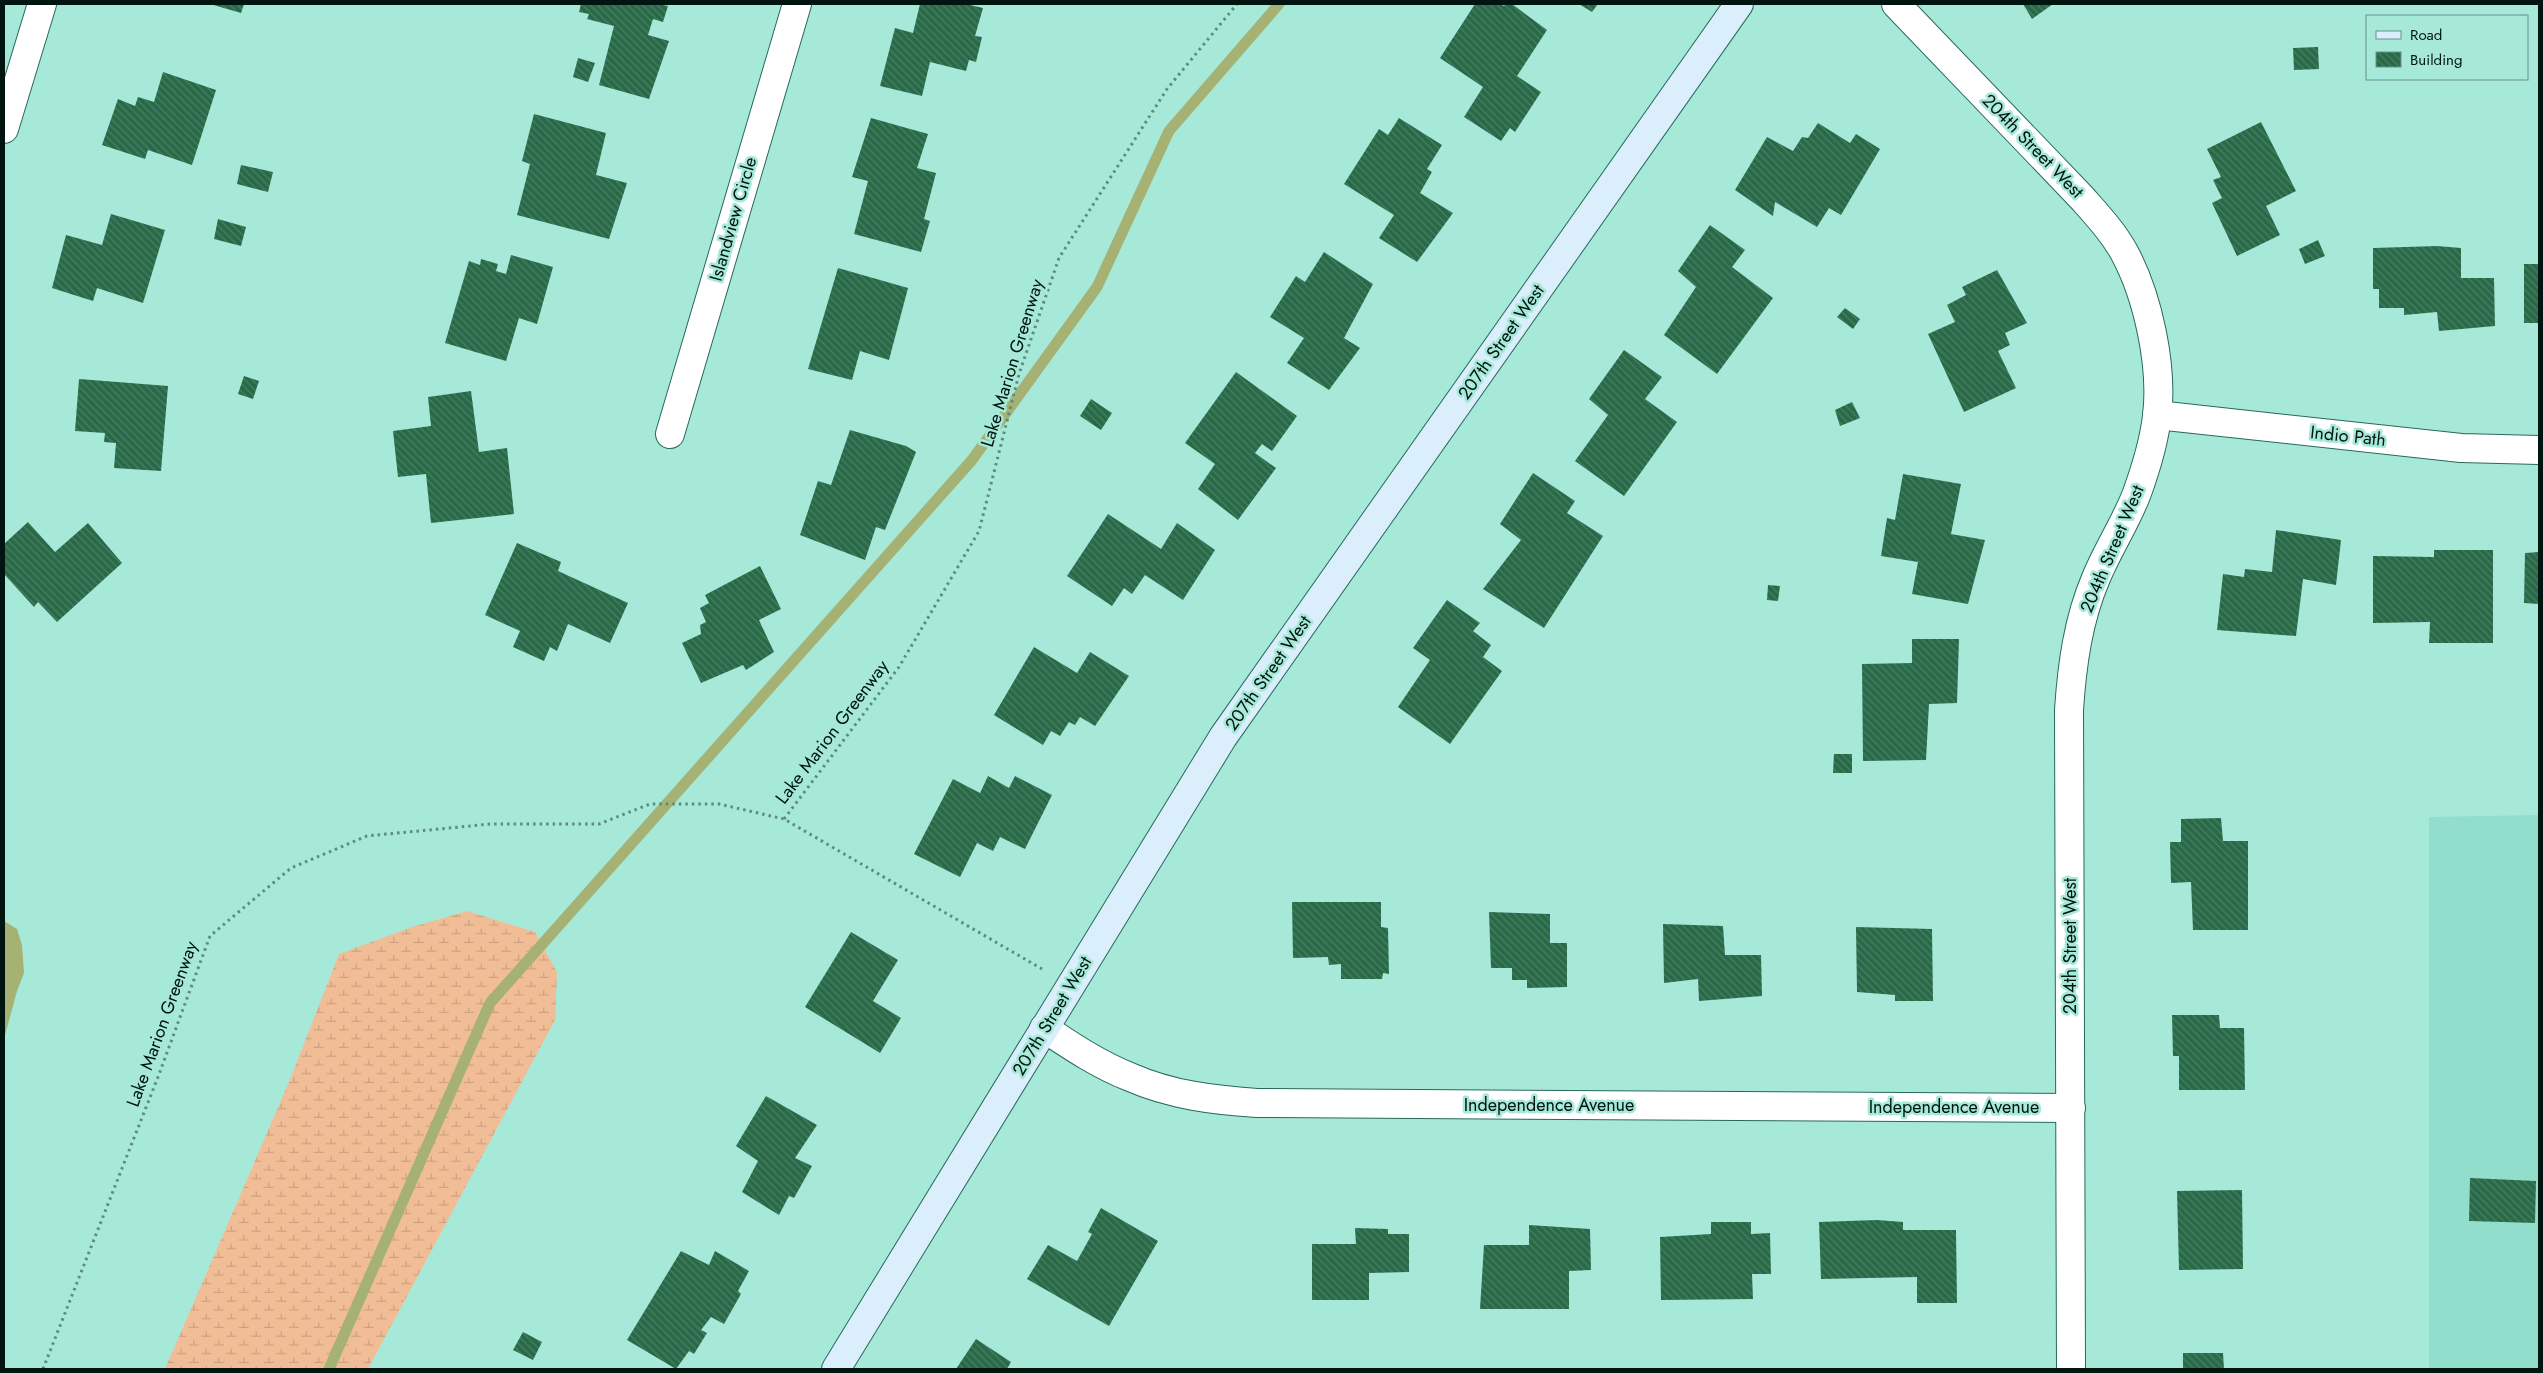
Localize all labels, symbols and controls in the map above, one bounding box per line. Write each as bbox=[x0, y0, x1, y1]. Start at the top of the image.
legend bbox=[2366, 15, 2528, 80]
text: Road bbox=[2410, 24, 2442, 46]
text: Building bbox=[2410, 49, 2462, 71]
street label: 204th Street West bbox=[1976, 88, 2090, 205]
street label: Islandview Circle bbox=[703, 154, 763, 284]
street label: Lake Marion Greenway bbox=[974, 276, 1050, 450]
street label: 207th Street West bbox=[1452, 279, 1551, 405]
street label: Indio Path bbox=[2309, 419, 2387, 453]
street label: 204th Street West bbox=[2073, 481, 2151, 617]
street label: 207th Street West bbox=[1219, 610, 1318, 736]
street label: Lake Marion Greenway bbox=[769, 655, 895, 809]
street label: 204th Street West bbox=[2057, 877, 2083, 1014]
street label: Lake Marion Greenway bbox=[120, 938, 204, 1110]
street label: 207th Street West bbox=[1006, 951, 1098, 1081]
street label: Independence Avenue bbox=[1464, 1092, 1634, 1118]
street label: Independence Avenue bbox=[1869, 1094, 2039, 1120]

